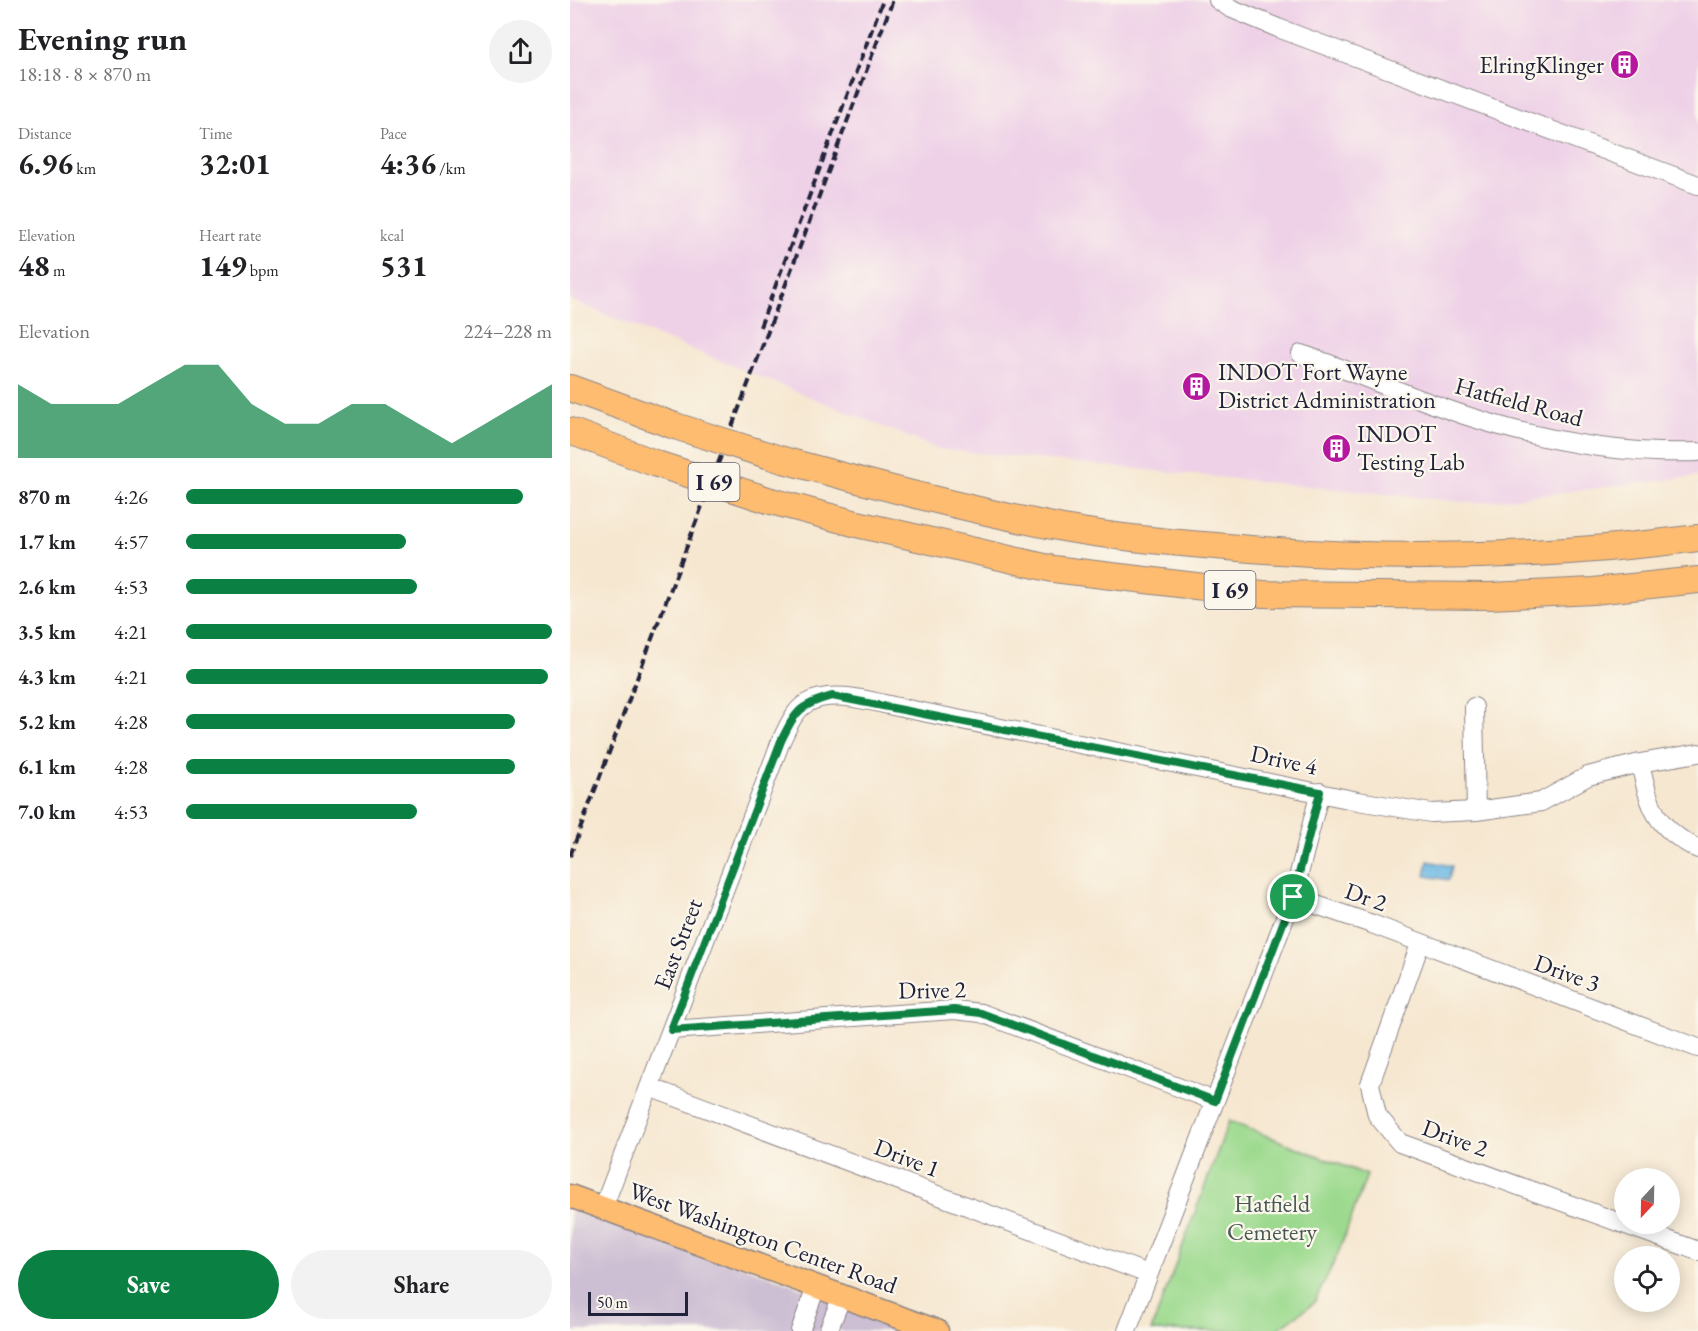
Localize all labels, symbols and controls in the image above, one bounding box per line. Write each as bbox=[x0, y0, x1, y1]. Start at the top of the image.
text: Evening run bbox=[18, 17, 187, 60]
button: share bbox=[489, 20, 552, 83]
place label: ElringKlinger bbox=[1479, 49, 1604, 80]
building icon: ElringKlinger bbox=[1609, 49, 1641, 81]
text: 18:18 · 8 × 870 m bbox=[18, 61, 151, 87]
text: Distance bbox=[18, 123, 71, 144]
text: Time bbox=[199, 123, 232, 144]
text: Pace bbox=[380, 123, 407, 144]
text: 6.96 bbox=[18, 144, 73, 183]
text: 32:01 bbox=[199, 144, 271, 183]
text: 4:36 bbox=[380, 144, 436, 183]
text: km bbox=[73, 158, 96, 179]
text: /km bbox=[436, 158, 466, 179]
text: Elevation bbox=[18, 225, 76, 246]
text: Heart rate bbox=[199, 225, 261, 246]
text: kcal bbox=[380, 225, 404, 246]
text: 48 bbox=[18, 246, 50, 285]
text: 149 bbox=[199, 246, 247, 285]
text: 531 bbox=[380, 246, 428, 285]
text: m bbox=[50, 260, 65, 281]
text: bpm bbox=[247, 260, 279, 281]
text: Elevation bbox=[18, 318, 90, 344]
text: 224–228 m bbox=[464, 318, 552, 344]
place label: INDOT Fort Wayne District Administration bbox=[1218, 356, 1436, 415]
building icon: INDOT Fort Wayne District Administration bbox=[1181, 370, 1213, 402]
street label: Hatfield Road bbox=[1452, 370, 1587, 434]
place label: INDOT Testing Lab bbox=[1357, 418, 1465, 477]
building icon: INDOT Testing Lab bbox=[1320, 432, 1352, 464]
road number: I 69 bbox=[688, 463, 740, 501]
text: 870 m bbox=[18, 484, 71, 510]
text: 4:26 bbox=[114, 484, 148, 510]
text: 1.7 km bbox=[18, 529, 76, 555]
text: 4:57 bbox=[114, 529, 148, 555]
road number: I 69 bbox=[1204, 571, 1256, 609]
text: 2.6 km bbox=[18, 574, 76, 600]
text: 4:53 bbox=[114, 574, 148, 600]
text: 3.5 km bbox=[18, 619, 76, 645]
text: 4:21 bbox=[114, 619, 148, 645]
text: 4.3 km bbox=[18, 664, 76, 690]
text: 4:21 bbox=[114, 664, 148, 690]
text: 5.2 km bbox=[18, 709, 76, 735]
text: 4:28 bbox=[114, 709, 148, 735]
street label: Drive 4 bbox=[1248, 737, 1321, 782]
text: 6.1 km bbox=[18, 754, 76, 780]
text: 4:28 bbox=[114, 754, 148, 780]
text: 7.0 km bbox=[18, 799, 76, 825]
text: 4:53 bbox=[114, 799, 148, 825]
pin bbox=[1267, 871, 1318, 922]
street label: Dr 2 bbox=[1341, 875, 1392, 919]
icon: arrive bbox=[1276, 880, 1309, 913]
street label: East Street bbox=[646, 893, 709, 994]
street label: Drive 3 bbox=[1530, 946, 1604, 999]
street label: Drive 2 bbox=[898, 973, 967, 1006]
street label: Drive 2 bbox=[1418, 1111, 1493, 1164]
street label: Drive 1 bbox=[870, 1131, 944, 1184]
north arrow bbox=[1614, 1168, 1680, 1234]
map controls bbox=[1614, 1168, 1680, 1312]
street label: West Washington Center Road bbox=[625, 1175, 902, 1301]
park label: Hatfield Cemetery bbox=[1227, 1188, 1317, 1247]
button: locate bbox=[1614, 1246, 1680, 1312]
button: Save bbox=[18, 1250, 279, 1319]
button: Share bbox=[291, 1250, 552, 1319]
scale bar bbox=[588, 1289, 688, 1316]
text: 50 m bbox=[597, 1292, 628, 1313]

